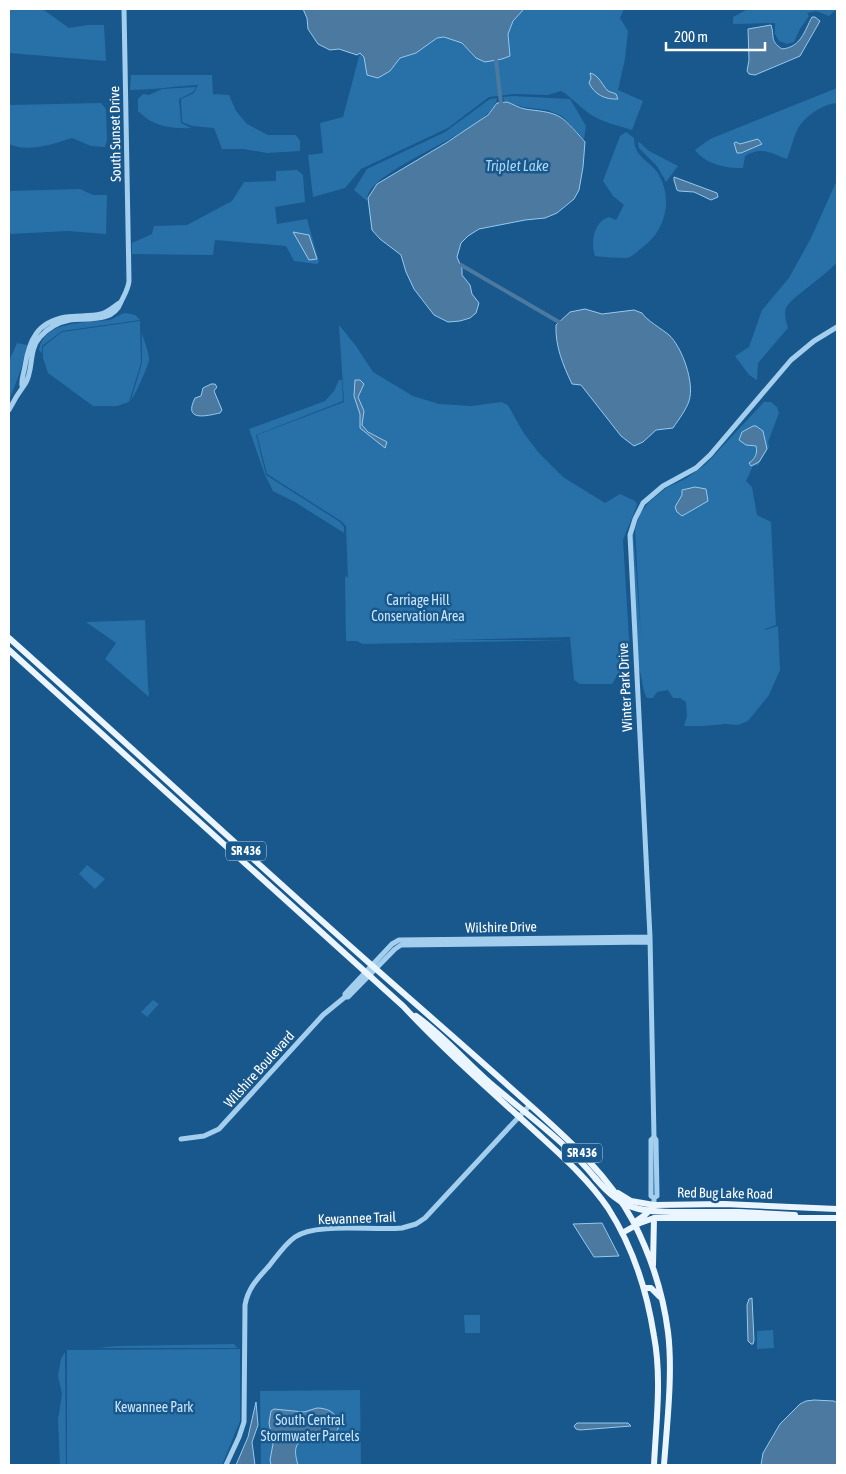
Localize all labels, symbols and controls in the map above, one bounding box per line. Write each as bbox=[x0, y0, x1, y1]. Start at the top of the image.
scale bar bbox=[666, 20, 765, 52]
text: 200 m bbox=[674, 28, 708, 45]
street label: South Sunset Drive bbox=[106, 86, 124, 182]
water label: Triplet Lake bbox=[485, 157, 549, 174]
park label: Carriage Hill Conservation Area bbox=[371, 592, 465, 624]
street label: Winter Park Drive bbox=[615, 642, 635, 732]
road number: SR 436 bbox=[226, 841, 266, 860]
street label: Wilshire Drive bbox=[465, 918, 537, 936]
street label: Wilshire Boulevard bbox=[221, 1028, 297, 1110]
road number: SR 436 bbox=[562, 1144, 602, 1162]
street label: Red Bug Lake Road bbox=[677, 1184, 773, 1202]
street label: Kewannee Trail bbox=[318, 1209, 397, 1227]
park label: Kewannee Park bbox=[114, 1399, 194, 1415]
park label: South Central Stormwater Parcels bbox=[261, 1412, 360, 1444]

